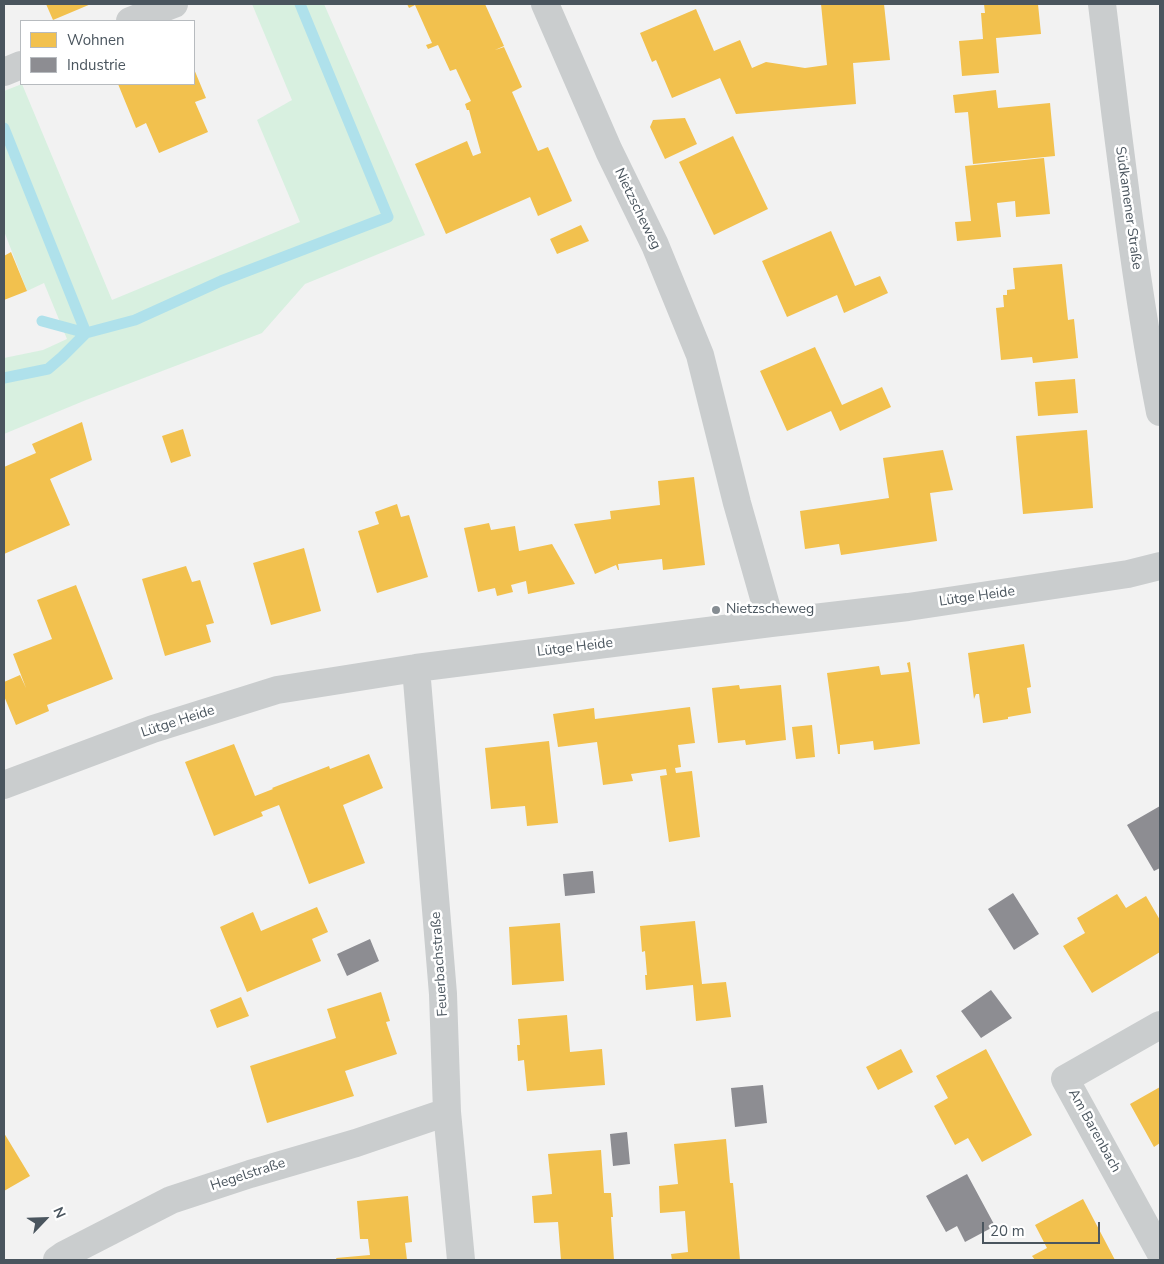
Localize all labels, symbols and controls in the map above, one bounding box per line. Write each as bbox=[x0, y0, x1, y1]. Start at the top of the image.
legend bbox=[20, 20, 195, 85]
text: Wohnen bbox=[67, 30, 125, 50]
text: Industrie bbox=[67, 55, 126, 75]
street label: Südkamener Straße bbox=[1111, 145, 1145, 271]
street label: Nietzscheweg bbox=[610, 166, 664, 252]
street label: Lütge Heide bbox=[938, 583, 1016, 611]
place label: Nietzscheweg bbox=[726, 602, 814, 618]
marker: Nietzscheweg bbox=[710, 604, 722, 616]
street label: Lütge Heide bbox=[536, 635, 614, 661]
street label: Lütge Heide bbox=[139, 702, 217, 742]
street label: Feuerbachstraße bbox=[428, 911, 452, 1017]
street label: Am Barenbach bbox=[1064, 1086, 1124, 1176]
street label: Hegelstraße bbox=[208, 1155, 288, 1195]
north arrow bbox=[20, 1194, 70, 1244]
text: N bbox=[48, 1204, 70, 1221]
scale bar bbox=[984, 1212, 1102, 1244]
text: 20 m bbox=[990, 1221, 1025, 1241]

